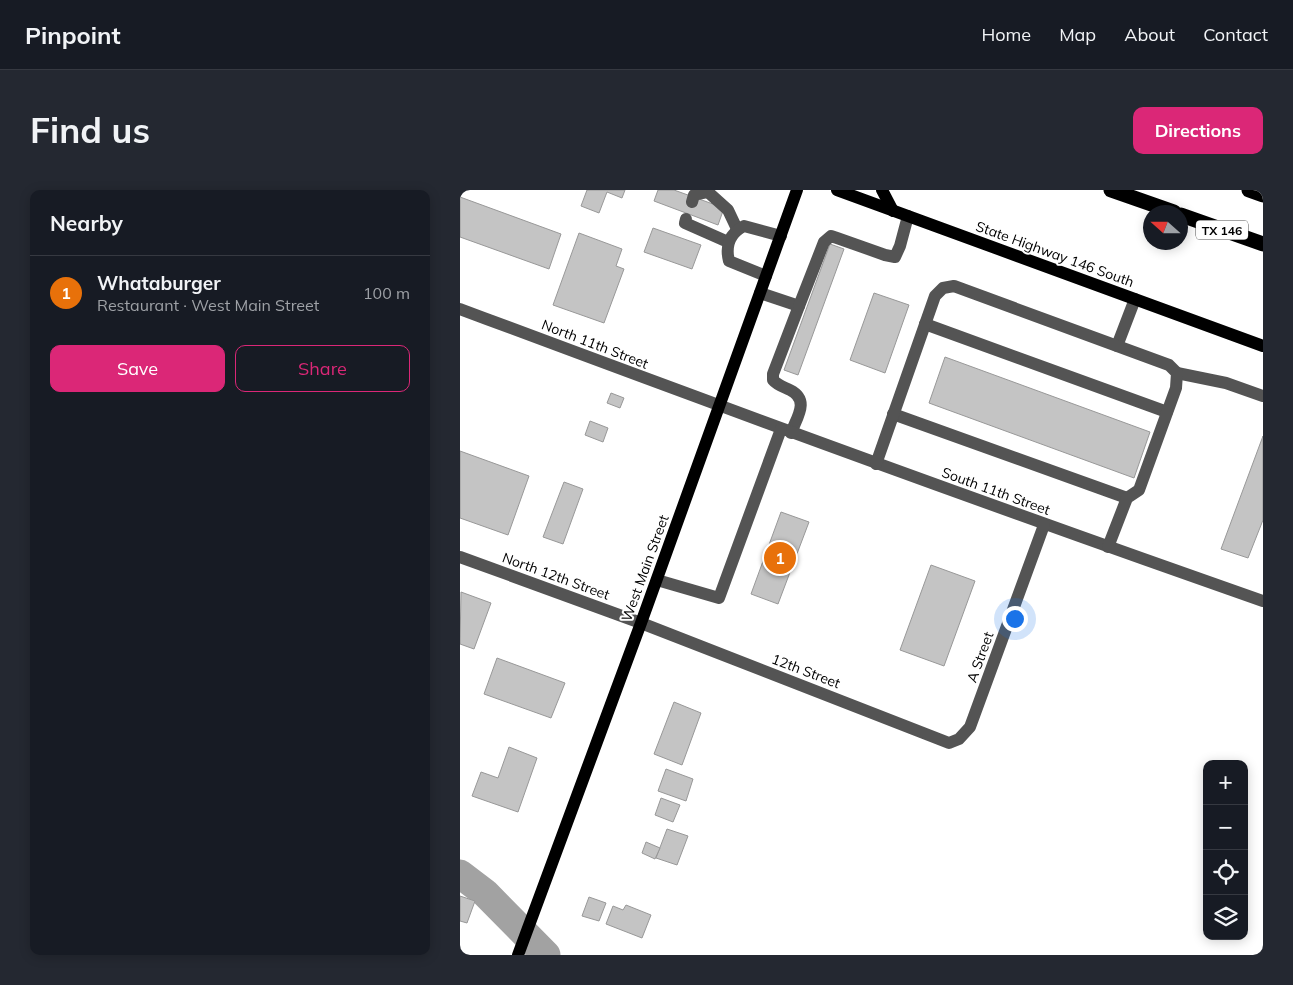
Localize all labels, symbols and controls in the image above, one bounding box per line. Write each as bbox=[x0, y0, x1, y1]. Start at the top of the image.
text: Pinpoint bbox=[25, 20, 121, 50]
text: Home bbox=[981, 23, 1031, 46]
text: Map bbox=[1059, 23, 1096, 46]
text: About bbox=[1124, 23, 1175, 46]
text: Contact bbox=[1203, 23, 1268, 46]
button: Directions bbox=[1133, 107, 1263, 154]
text: Find us bbox=[30, 108, 150, 152]
north arrow bbox=[1143, 205, 1188, 250]
text: Nearby bbox=[50, 210, 123, 236]
street label: State Highway 146 South bbox=[973, 217, 1137, 291]
road number: TX 146 bbox=[1196, 220, 1248, 240]
text: Whataburger bbox=[97, 271, 221, 295]
text: 1 bbox=[61, 283, 71, 303]
text: 100 m bbox=[363, 283, 410, 303]
text: Restaurant · West Main Street bbox=[97, 295, 319, 315]
street label: North 11th Street bbox=[539, 315, 651, 373]
button: Save bbox=[50, 345, 225, 392]
button: Share bbox=[235, 345, 410, 392]
street label: South 11th Street bbox=[939, 463, 1053, 519]
street label: West Main Street bbox=[617, 512, 673, 624]
pin: 1 bbox=[764, 539, 796, 577]
street label: North 12th Street bbox=[500, 548, 612, 604]
your location bbox=[1002, 606, 1028, 632]
street label: A Street bbox=[963, 629, 997, 685]
street label: 12th Street bbox=[769, 650, 843, 692]
map controls bbox=[1203, 760, 1248, 940]
button: + bbox=[1203, 760, 1248, 805]
button: − bbox=[1203, 805, 1248, 850]
button: locate bbox=[1203, 850, 1248, 895]
button: layers bbox=[1203, 895, 1248, 940]

